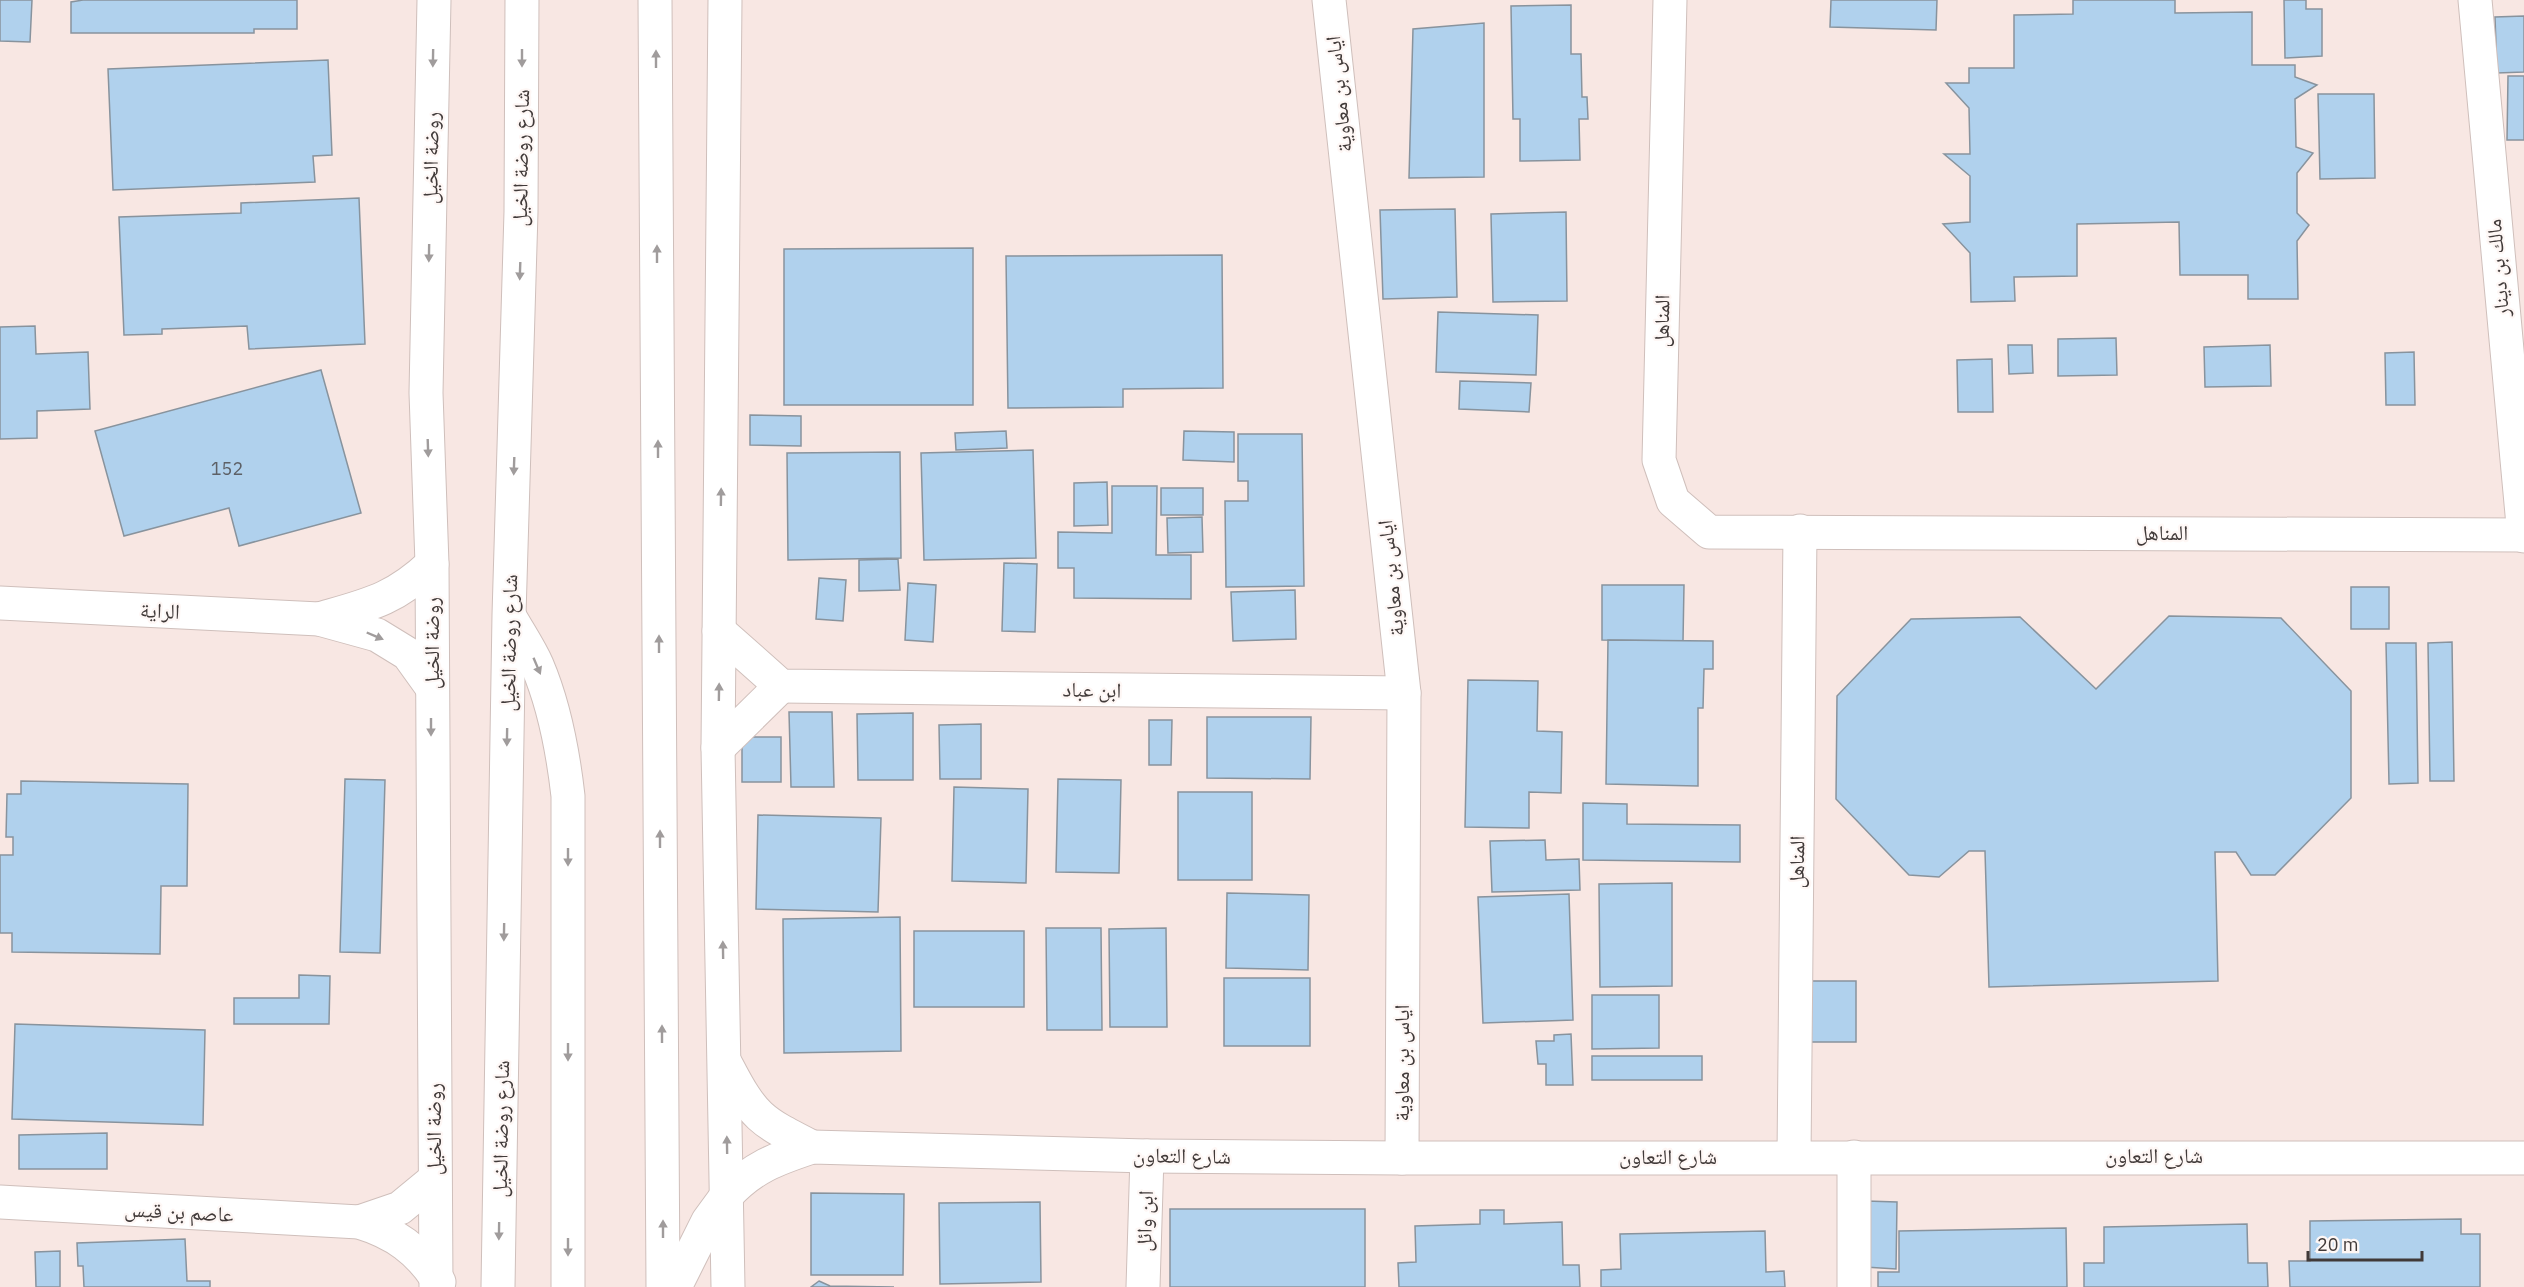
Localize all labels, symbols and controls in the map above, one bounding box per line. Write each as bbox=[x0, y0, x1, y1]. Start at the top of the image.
street label: اياس بن معاوية bbox=[1318, 35, 1358, 154]
one-way arrow bbox=[428, 49, 438, 68]
one-way arrow bbox=[517, 49, 527, 68]
one-way arrow bbox=[651, 49, 661, 68]
street label: شارع روضة الخيل bbox=[505, 89, 535, 227]
street label: روضة الخيل bbox=[415, 112, 445, 204]
street label: مالك بن دينار bbox=[2479, 218, 2515, 319]
one-way arrow bbox=[424, 244, 434, 263]
one-way arrow bbox=[652, 244, 662, 263]
one-way arrow bbox=[515, 261, 524, 280]
street label: المناهل bbox=[1647, 294, 1675, 348]
one-way arrow bbox=[423, 439, 433, 458]
one-way arrow bbox=[653, 439, 663, 458]
one-way arrow bbox=[509, 456, 518, 475]
house number: 152 bbox=[211, 457, 243, 480]
one-way arrow bbox=[716, 487, 726, 506]
street label: المناهل bbox=[2136, 518, 2188, 546]
street label: اياس بن معاوية bbox=[1370, 519, 1410, 638]
street label: شارع روضة الخيل bbox=[493, 574, 523, 712]
street label: الراية bbox=[140, 595, 181, 625]
street label: روضة الخيل bbox=[417, 597, 445, 689]
one-way arrow bbox=[366, 632, 384, 641]
one-way arrow bbox=[654, 634, 664, 653]
one-way arrow bbox=[532, 658, 542, 676]
street label: ابن عباد bbox=[1062, 674, 1122, 704]
one-way arrow bbox=[714, 682, 724, 701]
one-way arrow bbox=[426, 718, 436, 737]
one-way arrow bbox=[502, 727, 512, 746]
one-way arrow bbox=[655, 829, 665, 848]
street label: المناهل bbox=[1782, 835, 1810, 889]
one-way arrow bbox=[563, 848, 573, 867]
one-way arrow bbox=[499, 922, 509, 941]
one-way arrow bbox=[718, 940, 728, 959]
street label: اياس بن معاوية bbox=[1387, 1005, 1415, 1121]
one-way arrow bbox=[657, 1024, 667, 1043]
one-way arrow bbox=[563, 1043, 573, 1062]
street label: شارع روضة الخيل bbox=[485, 1060, 515, 1198]
street label: روضة الخيل bbox=[419, 1083, 447, 1175]
one-way arrow bbox=[722, 1135, 732, 1154]
street label: شارع التعاون bbox=[1133, 1140, 1231, 1170]
street label: شارع التعاون bbox=[2105, 1141, 2203, 1169]
street label: شارع التعاون bbox=[1619, 1142, 1717, 1170]
street label: ابن وائل bbox=[1129, 1190, 1159, 1252]
street label: عاصم بن قيس bbox=[124, 1194, 235, 1229]
one-way arrow bbox=[658, 1219, 668, 1238]
one-way arrow bbox=[494, 1222, 504, 1241]
scale bar bbox=[2308, 1224, 2422, 1262]
text: 20 m bbox=[2317, 1233, 2359, 1256]
one-way arrow bbox=[563, 1238, 573, 1257]

